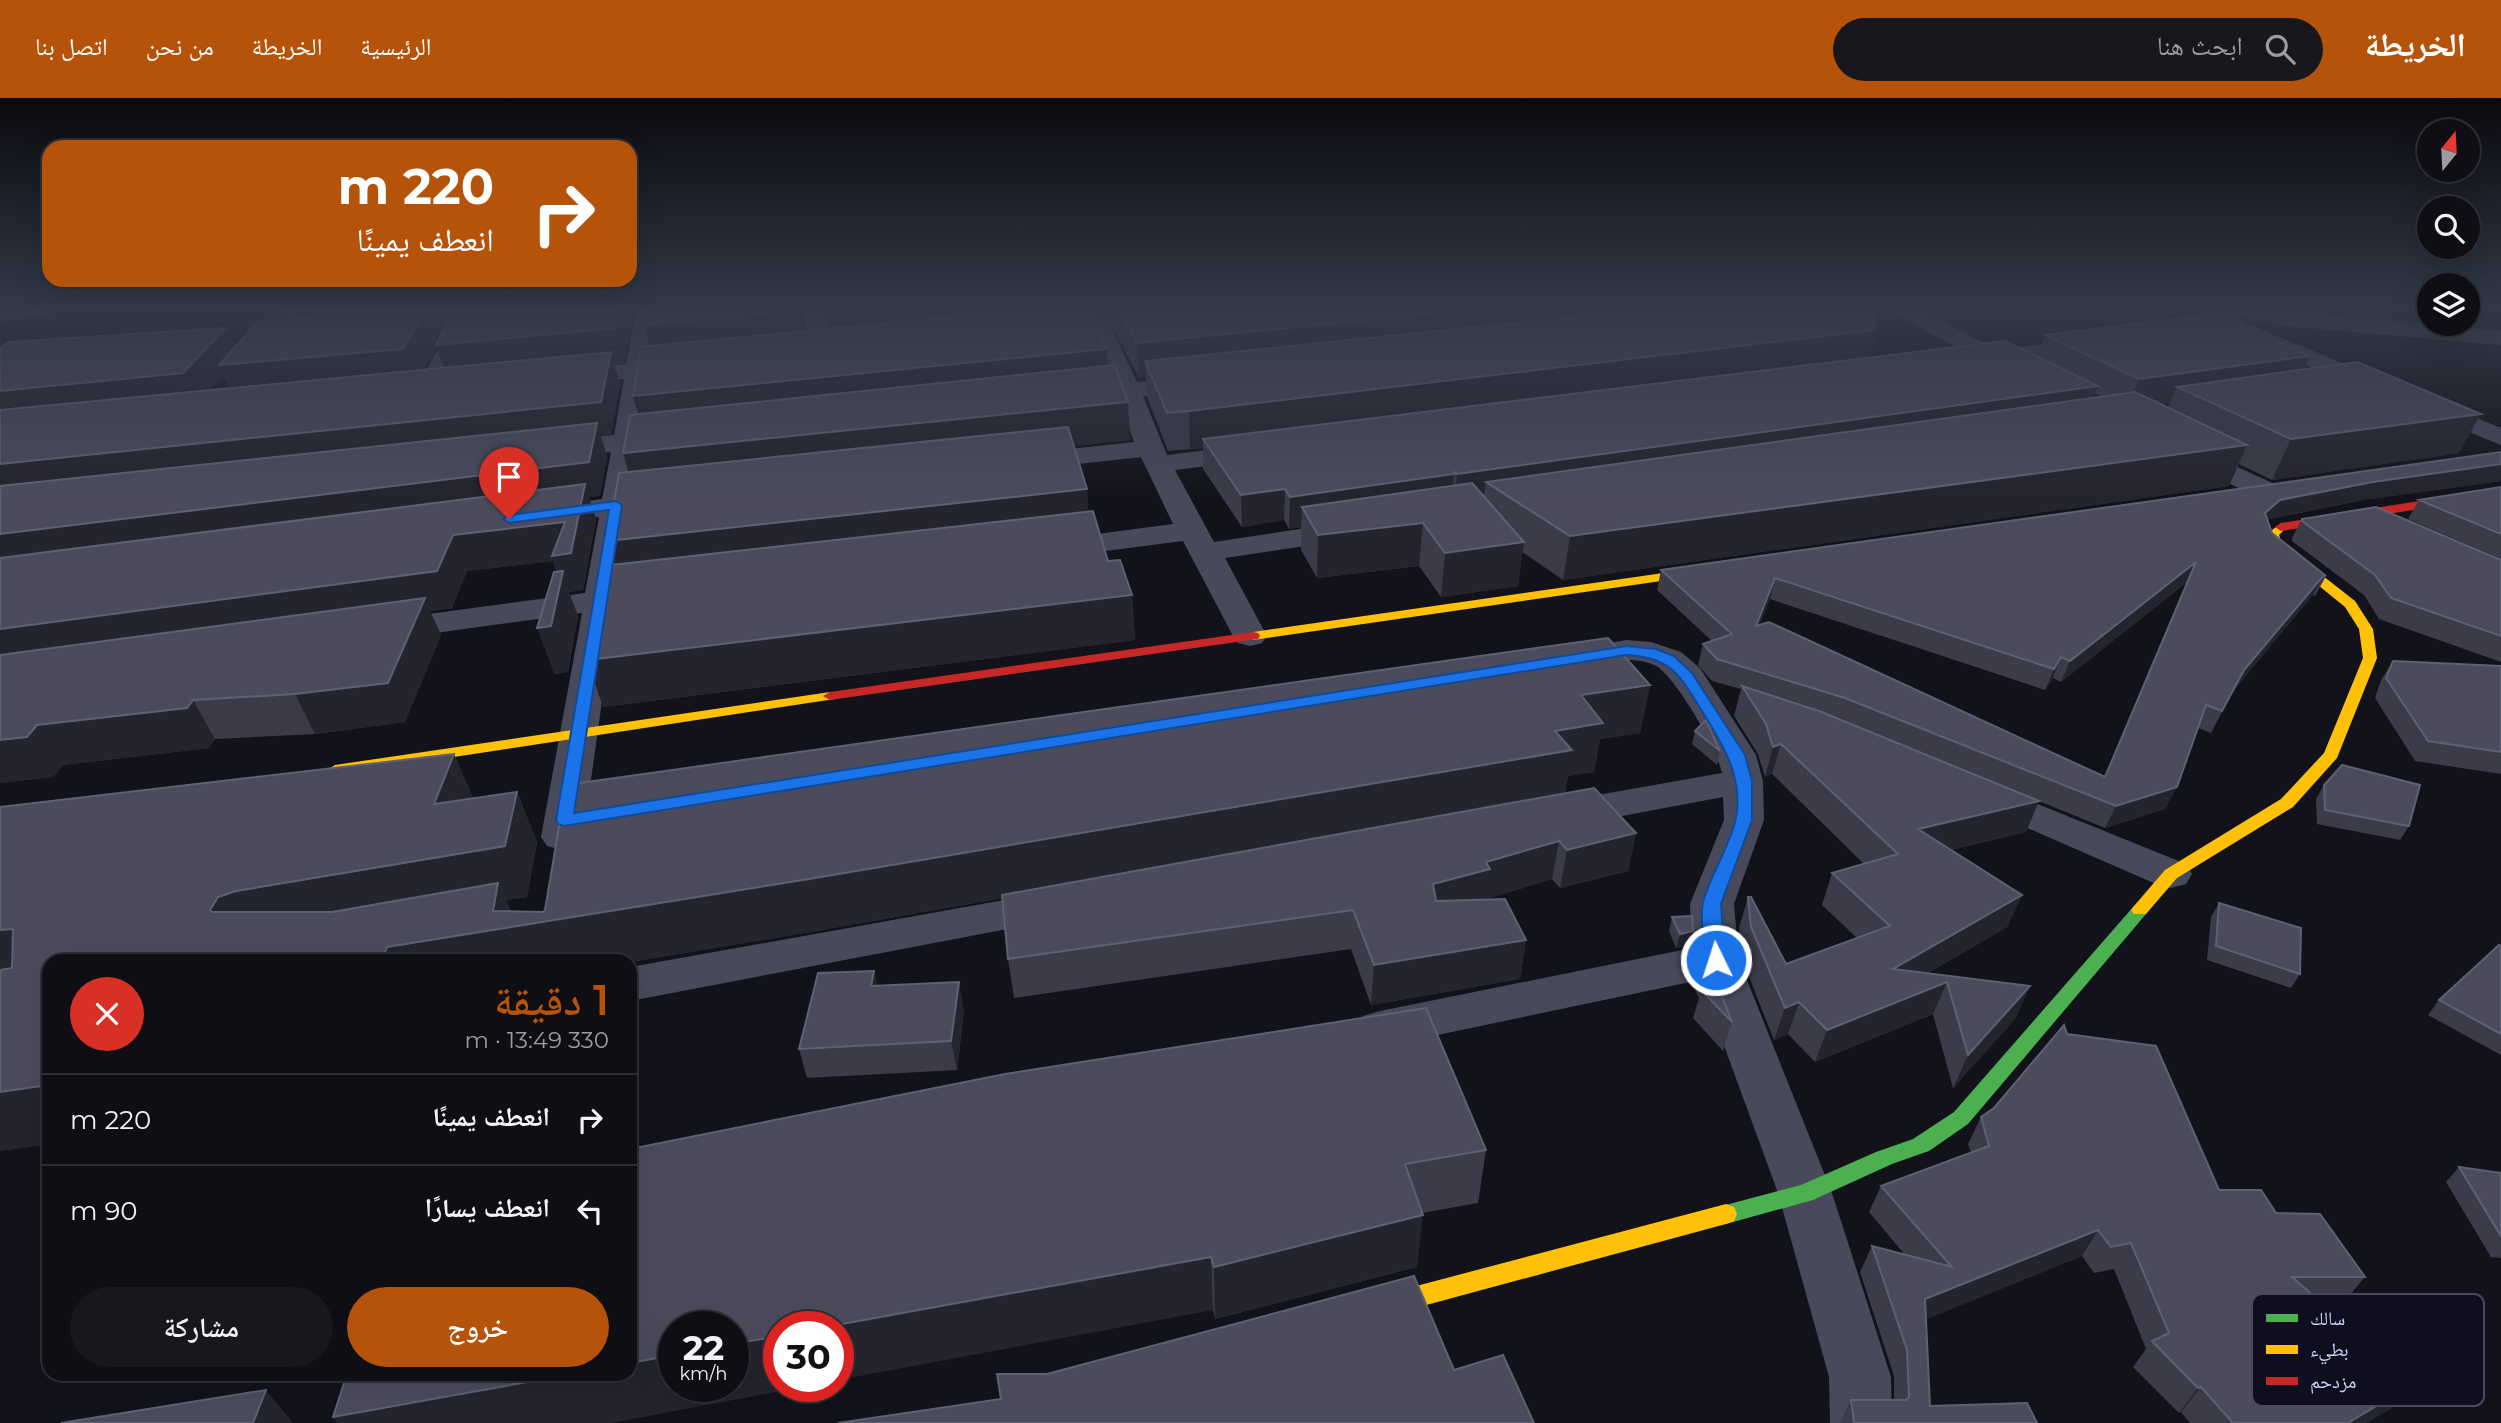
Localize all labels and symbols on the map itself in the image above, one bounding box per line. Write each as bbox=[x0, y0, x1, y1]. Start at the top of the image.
north arrow bbox=[2417, 119, 2480, 182]
pin bbox=[479, 447, 539, 519]
position arrow bbox=[1679, 923, 1753, 997]
legend bbox=[2252, 1294, 2484, 1406]
text: سالك bbox=[2310, 1307, 2345, 1330]
speed limit sign: 30 bbox=[763, 1311, 854, 1402]
text: بطيء bbox=[2310, 1338, 2349, 1365]
text: مزدحم bbox=[2310, 1370, 2356, 1394]

